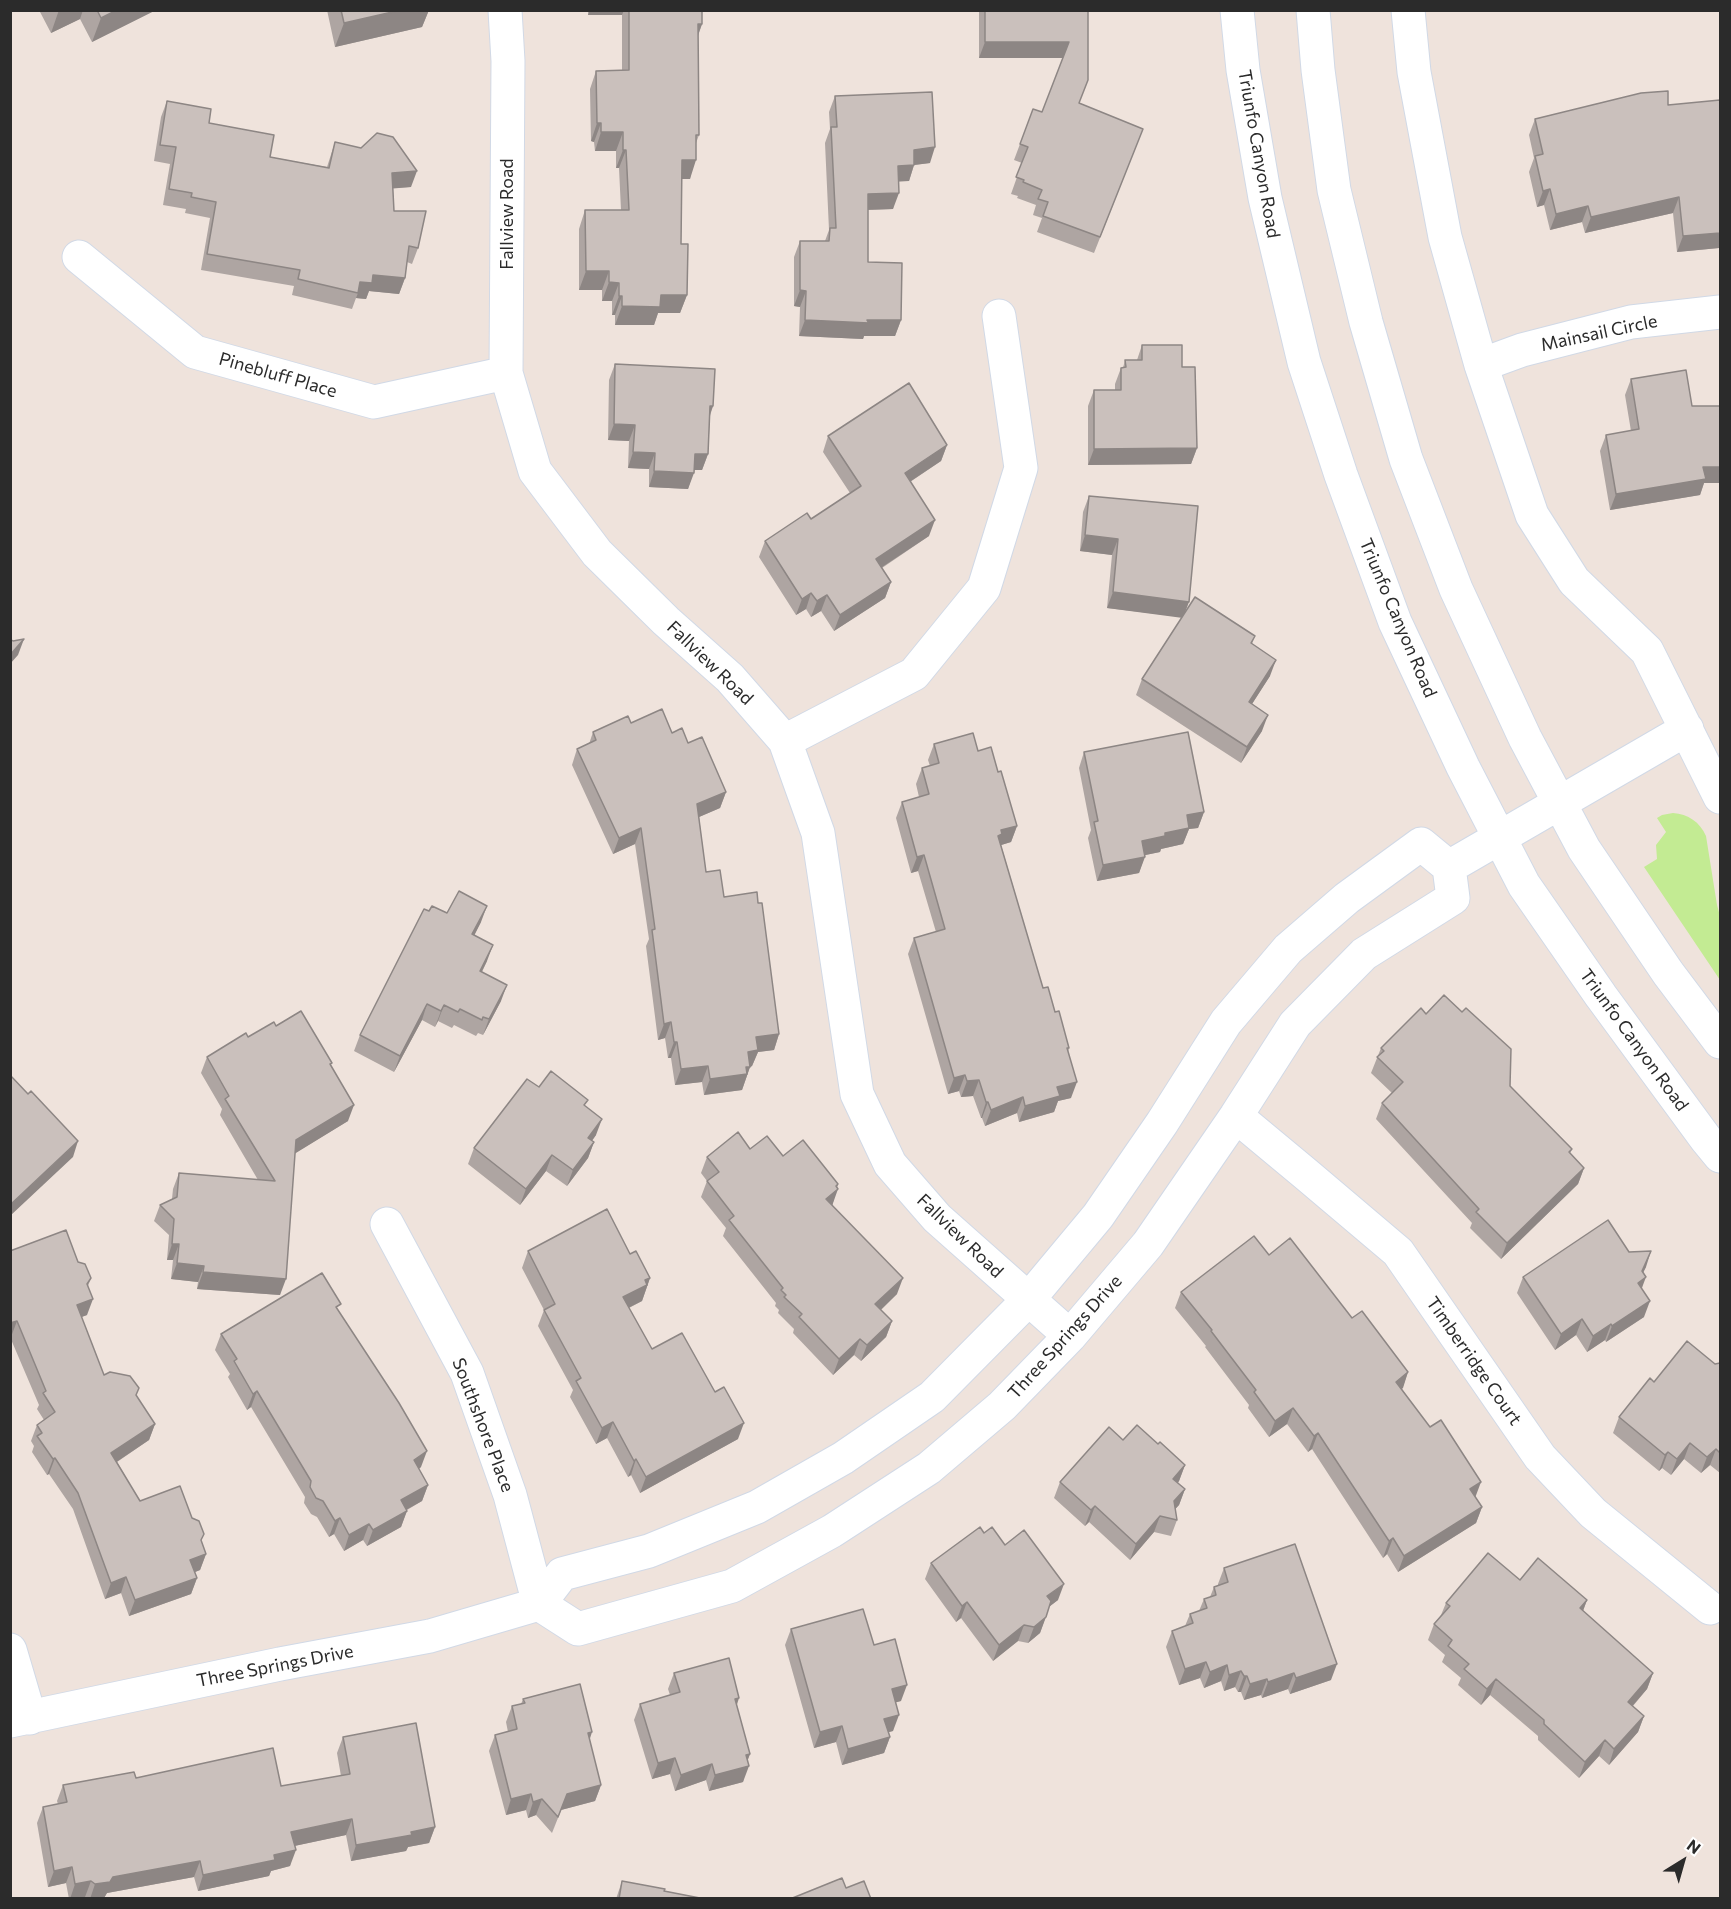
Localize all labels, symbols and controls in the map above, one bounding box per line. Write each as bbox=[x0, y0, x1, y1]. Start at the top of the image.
street label: Triunfo Canyon Road bbox=[1234, 68, 1284, 240]
street label: Fallview Road bbox=[496, 158, 518, 270]
street label: Mainsail Circle bbox=[1539, 310, 1659, 356]
street label: Pinebluff Place bbox=[216, 348, 340, 402]
street label: Triunfo Canyon Road bbox=[1355, 535, 1441, 701]
street label: Fallview Road bbox=[662, 616, 758, 710]
street label: Triunfo Canyon Road bbox=[1575, 965, 1693, 1115]
street label: Fallview Road bbox=[912, 1189, 1008, 1283]
street label: Three Springs Drive bbox=[1004, 1271, 1126, 1403]
street label: Timberridge Court bbox=[1422, 1293, 1526, 1429]
street label: Southshore Place bbox=[448, 1355, 518, 1495]
street label: Three Springs Drive bbox=[195, 1640, 355, 1692]
north arrow bbox=[1653, 1831, 1713, 1891]
text: N bbox=[1684, 1835, 1705, 1857]

